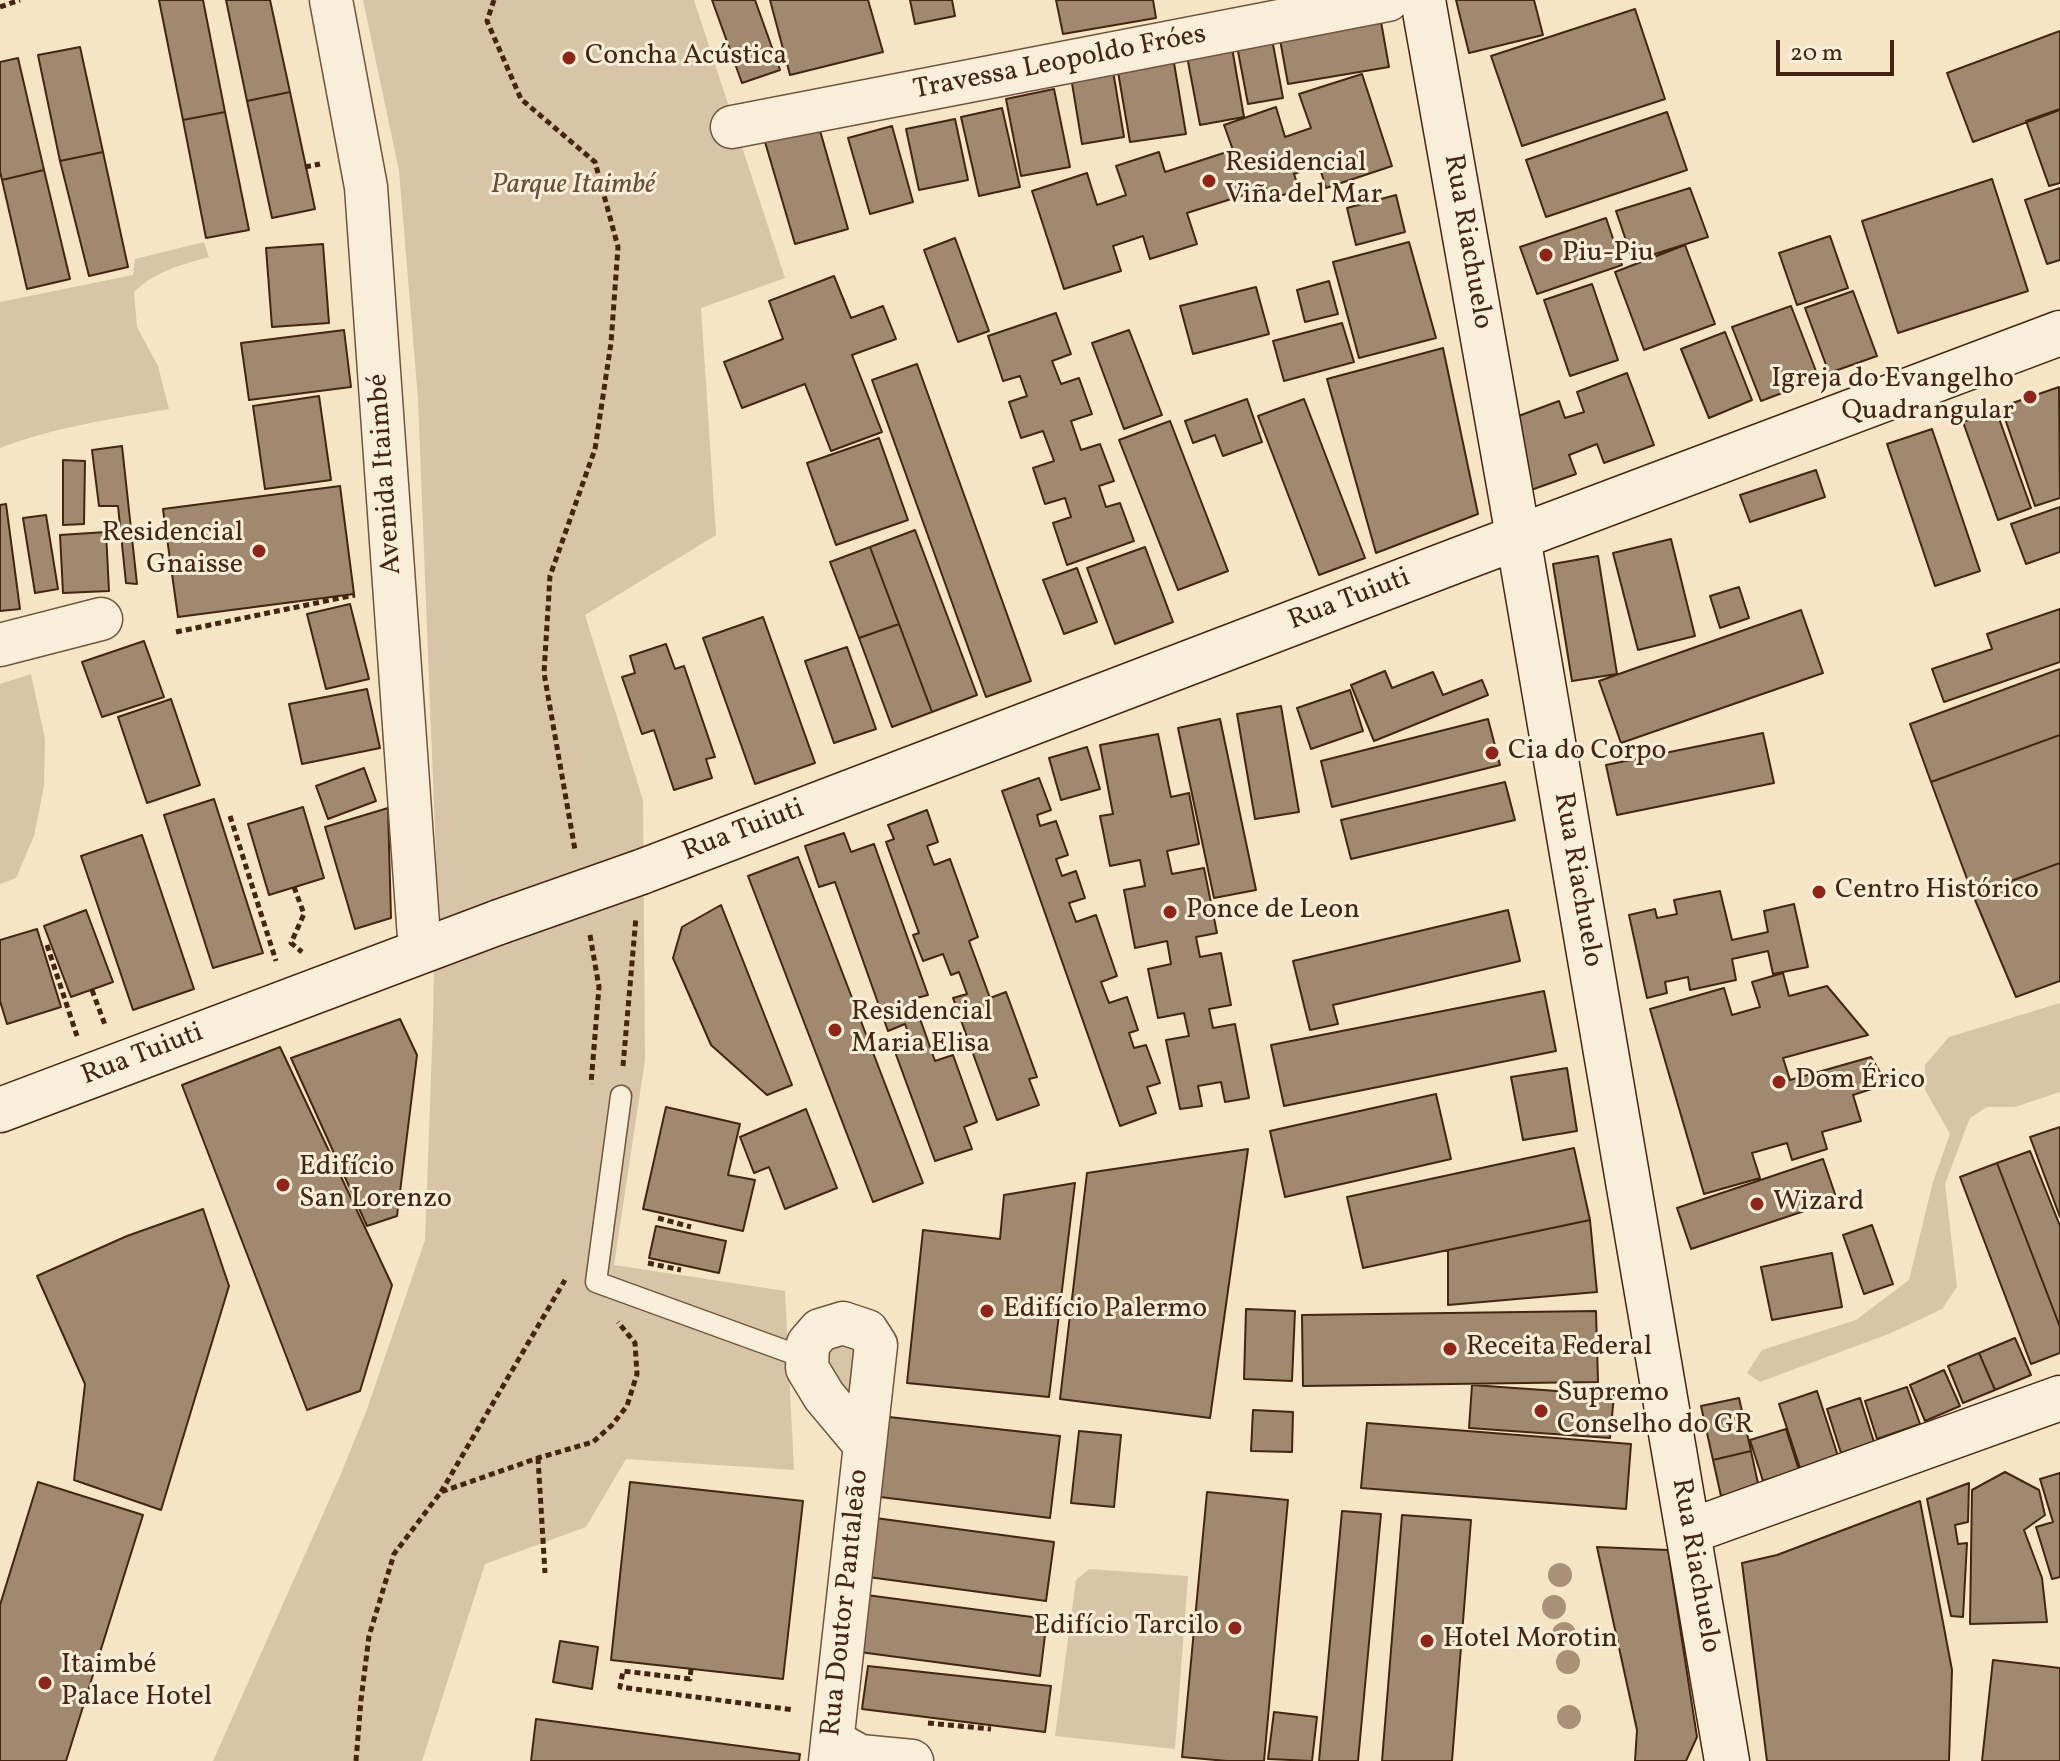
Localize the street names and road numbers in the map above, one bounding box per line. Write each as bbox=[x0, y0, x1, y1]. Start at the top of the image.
street label: Travessa Leopoldo Fróes bbox=[911, 19, 1209, 109]
street label: Rua Riachuelo bbox=[1434, 152, 1498, 332]
street label: Avenida Itaimbé bbox=[363, 372, 411, 576]
street label: Rua Tuiuti bbox=[1284, 562, 1416, 640]
street label: Rua Riachuelo bbox=[1544, 790, 1608, 970]
street label: Rua Tuiuti bbox=[678, 793, 810, 871]
street label: Rua Tuiuti bbox=[77, 1017, 209, 1095]
street label: Rua Doutor Pantaleão bbox=[816, 1468, 878, 1738]
street label: Rua Riachuelo bbox=[1662, 1476, 1726, 1656]

